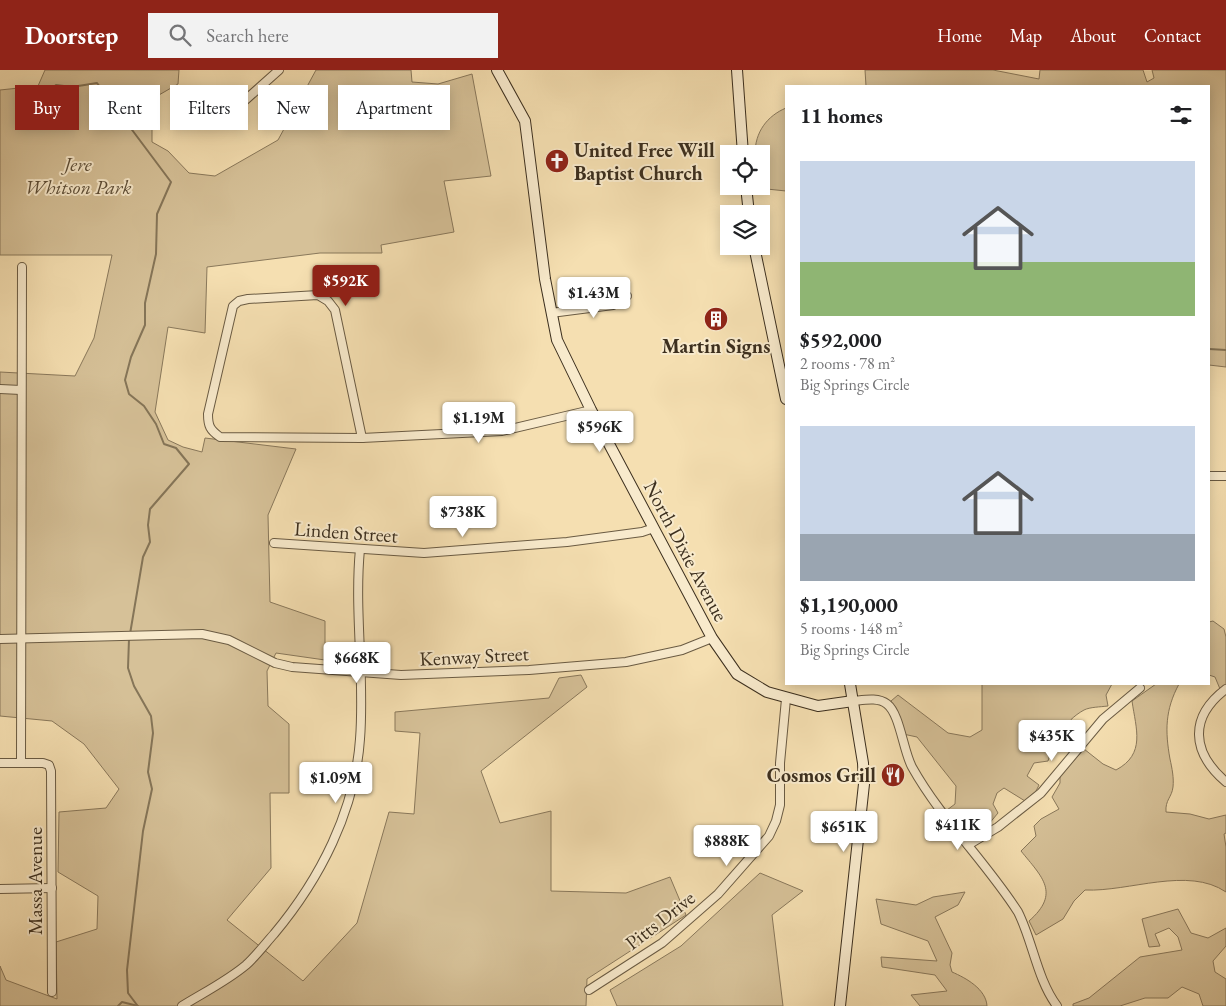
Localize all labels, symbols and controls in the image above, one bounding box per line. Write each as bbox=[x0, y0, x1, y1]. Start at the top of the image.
search box bbox=[148, 13, 498, 58]
text: Doorstep bbox=[25, 20, 118, 51]
icon: search bbox=[166, 21, 194, 49]
text: Search here bbox=[206, 23, 289, 48]
text: Home bbox=[937, 24, 982, 47]
text: Map bbox=[1010, 24, 1042, 47]
text: About bbox=[1070, 24, 1116, 47]
text: Contact bbox=[1144, 24, 1201, 47]
chip: Buy bbox=[15, 85, 79, 130]
chip: Rent bbox=[89, 85, 160, 130]
chip: Filters bbox=[170, 85, 248, 130]
chip: New bbox=[258, 85, 328, 130]
chip: Apartment bbox=[338, 85, 450, 130]
icon: filters bbox=[1167, 101, 1195, 129]
text: 11 homes bbox=[800, 102, 883, 129]
place label: United Free Will Baptist Church bbox=[574, 137, 715, 186]
map controls bbox=[720, 145, 770, 255]
button: locate bbox=[720, 145, 770, 195]
church icon: United Free Will Baptist Church bbox=[544, 148, 570, 174]
park label: Jere Whitson Park bbox=[25, 151, 132, 200]
icon: home bbox=[953, 193, 1043, 283]
button: layers bbox=[720, 205, 770, 255]
pin: $592K bbox=[311, 264, 381, 307]
text: $592K bbox=[324, 270, 368, 291]
pin: $1.43M bbox=[553, 276, 635, 319]
text: $1.43M bbox=[568, 282, 620, 303]
building icon: Martin Signs bbox=[703, 306, 729, 332]
text: $592,000 bbox=[800, 326, 882, 353]
place label: Martin Signs bbox=[662, 333, 770, 359]
text: 2 rooms · 78 m² bbox=[800, 353, 895, 374]
text: Big Springs Circle bbox=[800, 374, 909, 395]
pin: $1.19M bbox=[438, 402, 520, 444]
text: $1.19M bbox=[453, 407, 505, 428]
pin: $596K bbox=[565, 410, 635, 453]
text: $596K bbox=[578, 416, 622, 437]
icon: home bbox=[953, 458, 1043, 548]
street label: North Dixie Avenue bbox=[638, 476, 734, 626]
pin: $738K bbox=[428, 496, 498, 538]
text: $738K bbox=[441, 501, 485, 522]
street label: Linden Street bbox=[293, 515, 399, 549]
text: $1,190,000 bbox=[800, 591, 898, 618]
text: 5 rooms · 148 m² bbox=[800, 618, 903, 639]
text: Big Springs Circle bbox=[800, 639, 909, 660]
street label: Kenway Street bbox=[419, 640, 530, 672]
pin: $668K bbox=[322, 642, 392, 684]
text: $668K bbox=[335, 647, 379, 668]
pin: $435K bbox=[1017, 720, 1087, 762]
text: $435K bbox=[1030, 725, 1074, 746]
pin: $1.09M bbox=[295, 762, 377, 804]
place label: Cosmos Grill bbox=[767, 762, 876, 788]
restaurant icon: Cosmos Grill bbox=[880, 762, 906, 788]
text: $1.09M bbox=[310, 767, 362, 788]
pin: $411K bbox=[923, 808, 993, 851]
pin: $651K bbox=[809, 810, 879, 853]
text: $411K bbox=[936, 814, 980, 835]
text: $651K bbox=[822, 816, 866, 837]
pin: $888K bbox=[692, 824, 762, 867]
street label: Massa Avenue bbox=[22, 827, 48, 935]
text: $888K bbox=[705, 830, 749, 851]
street label: Pitts Drive bbox=[620, 884, 700, 955]

